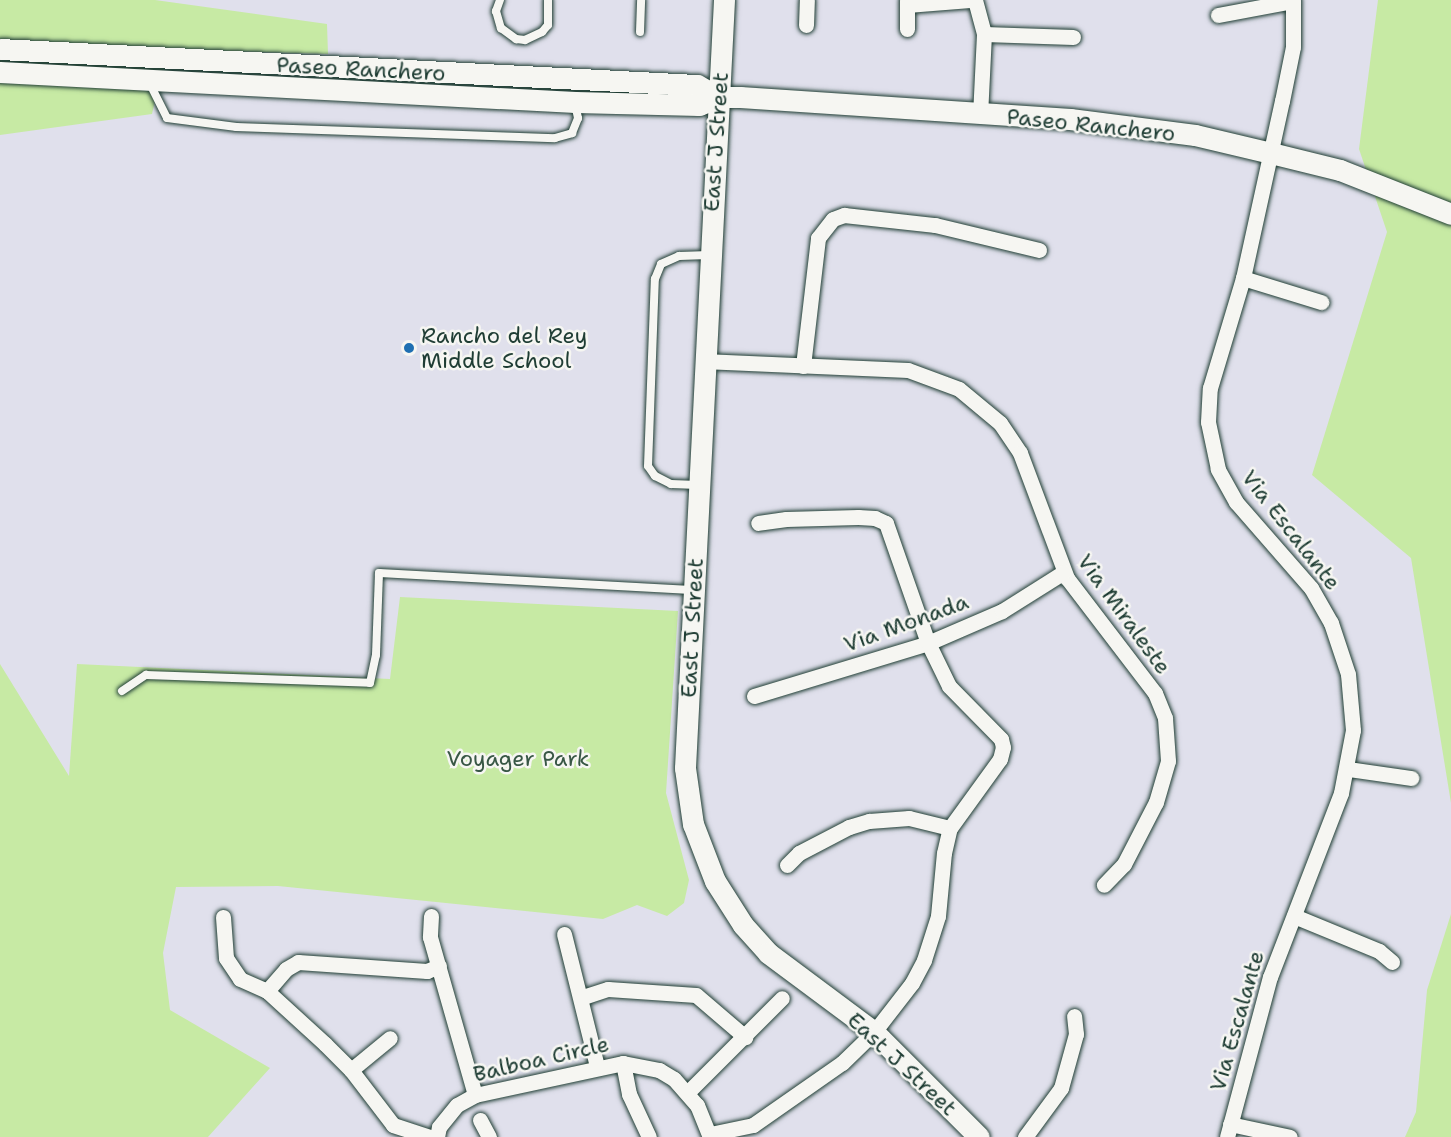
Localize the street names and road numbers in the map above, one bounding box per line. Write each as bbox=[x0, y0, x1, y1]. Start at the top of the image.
street label: Paseo Ranchero bbox=[276, 51, 446, 87]
street label: East J Street bbox=[698, 71, 734, 213]
street label: Paseo Ranchero bbox=[1005, 103, 1177, 147]
street label: Via Escalante bbox=[1236, 465, 1346, 595]
street label: Via Miraleste bbox=[1072, 549, 1176, 679]
street label: East J Street bbox=[675, 557, 709, 699]
street label: Via Monada bbox=[840, 588, 972, 658]
street label: Via Escalante bbox=[1204, 948, 1270, 1094]
street label: East J Street bbox=[842, 1007, 962, 1121]
street label: Balboa Circle bbox=[471, 1031, 611, 1087]

